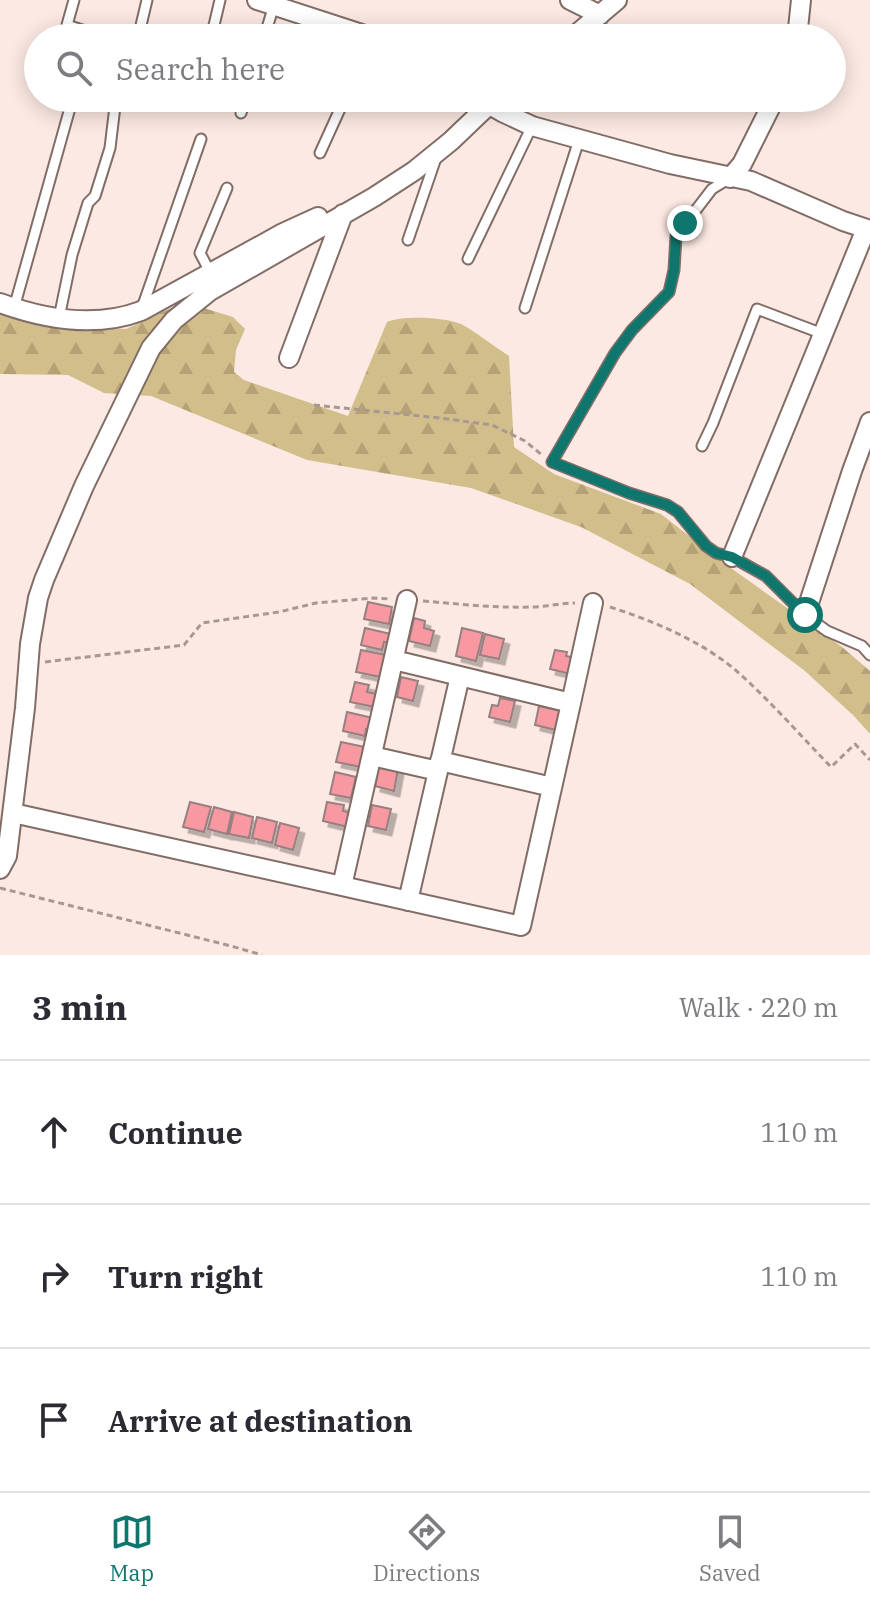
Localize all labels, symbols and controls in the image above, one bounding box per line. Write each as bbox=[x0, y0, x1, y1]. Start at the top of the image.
search box bbox=[24, 24, 846, 112]
icon: search bbox=[52, 46, 96, 90]
text: Search here bbox=[116, 49, 285, 88]
route end bbox=[667, 205, 703, 241]
route start bbox=[787, 597, 823, 633]
text: 3 min bbox=[32, 985, 127, 1029]
text: Walk · 220 m bbox=[679, 990, 838, 1024]
icon: ahead bbox=[32, 1110, 76, 1154]
text: Continue bbox=[108, 1113, 243, 1152]
text: 110 m bbox=[760, 1115, 838, 1149]
icon: right bbox=[32, 1254, 76, 1298]
text: Turn right bbox=[108, 1257, 263, 1296]
text: 110 m bbox=[760, 1259, 838, 1293]
icon: arrive bbox=[32, 1398, 76, 1442]
text: Arrive at destination bbox=[108, 1401, 413, 1440]
tab: Map bbox=[109, 1510, 154, 1587]
tab: Directions bbox=[373, 1510, 480, 1587]
tab: Saved bbox=[699, 1510, 761, 1587]

